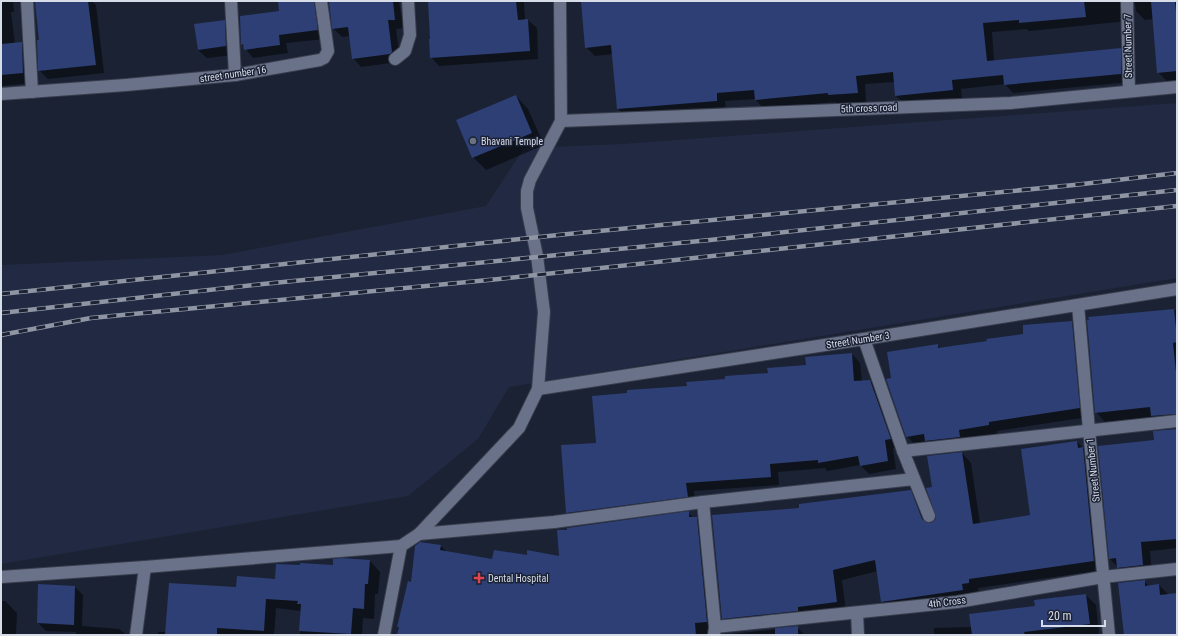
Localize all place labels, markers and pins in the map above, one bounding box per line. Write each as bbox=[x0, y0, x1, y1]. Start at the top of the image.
marker: Bhavani Temple bbox=[468, 136, 478, 146]
place label: Bhavani Temple bbox=[481, 136, 543, 147]
marker: Dental Hospital bbox=[473, 572, 485, 584]
place label: Dental Hospital bbox=[488, 573, 549, 584]

